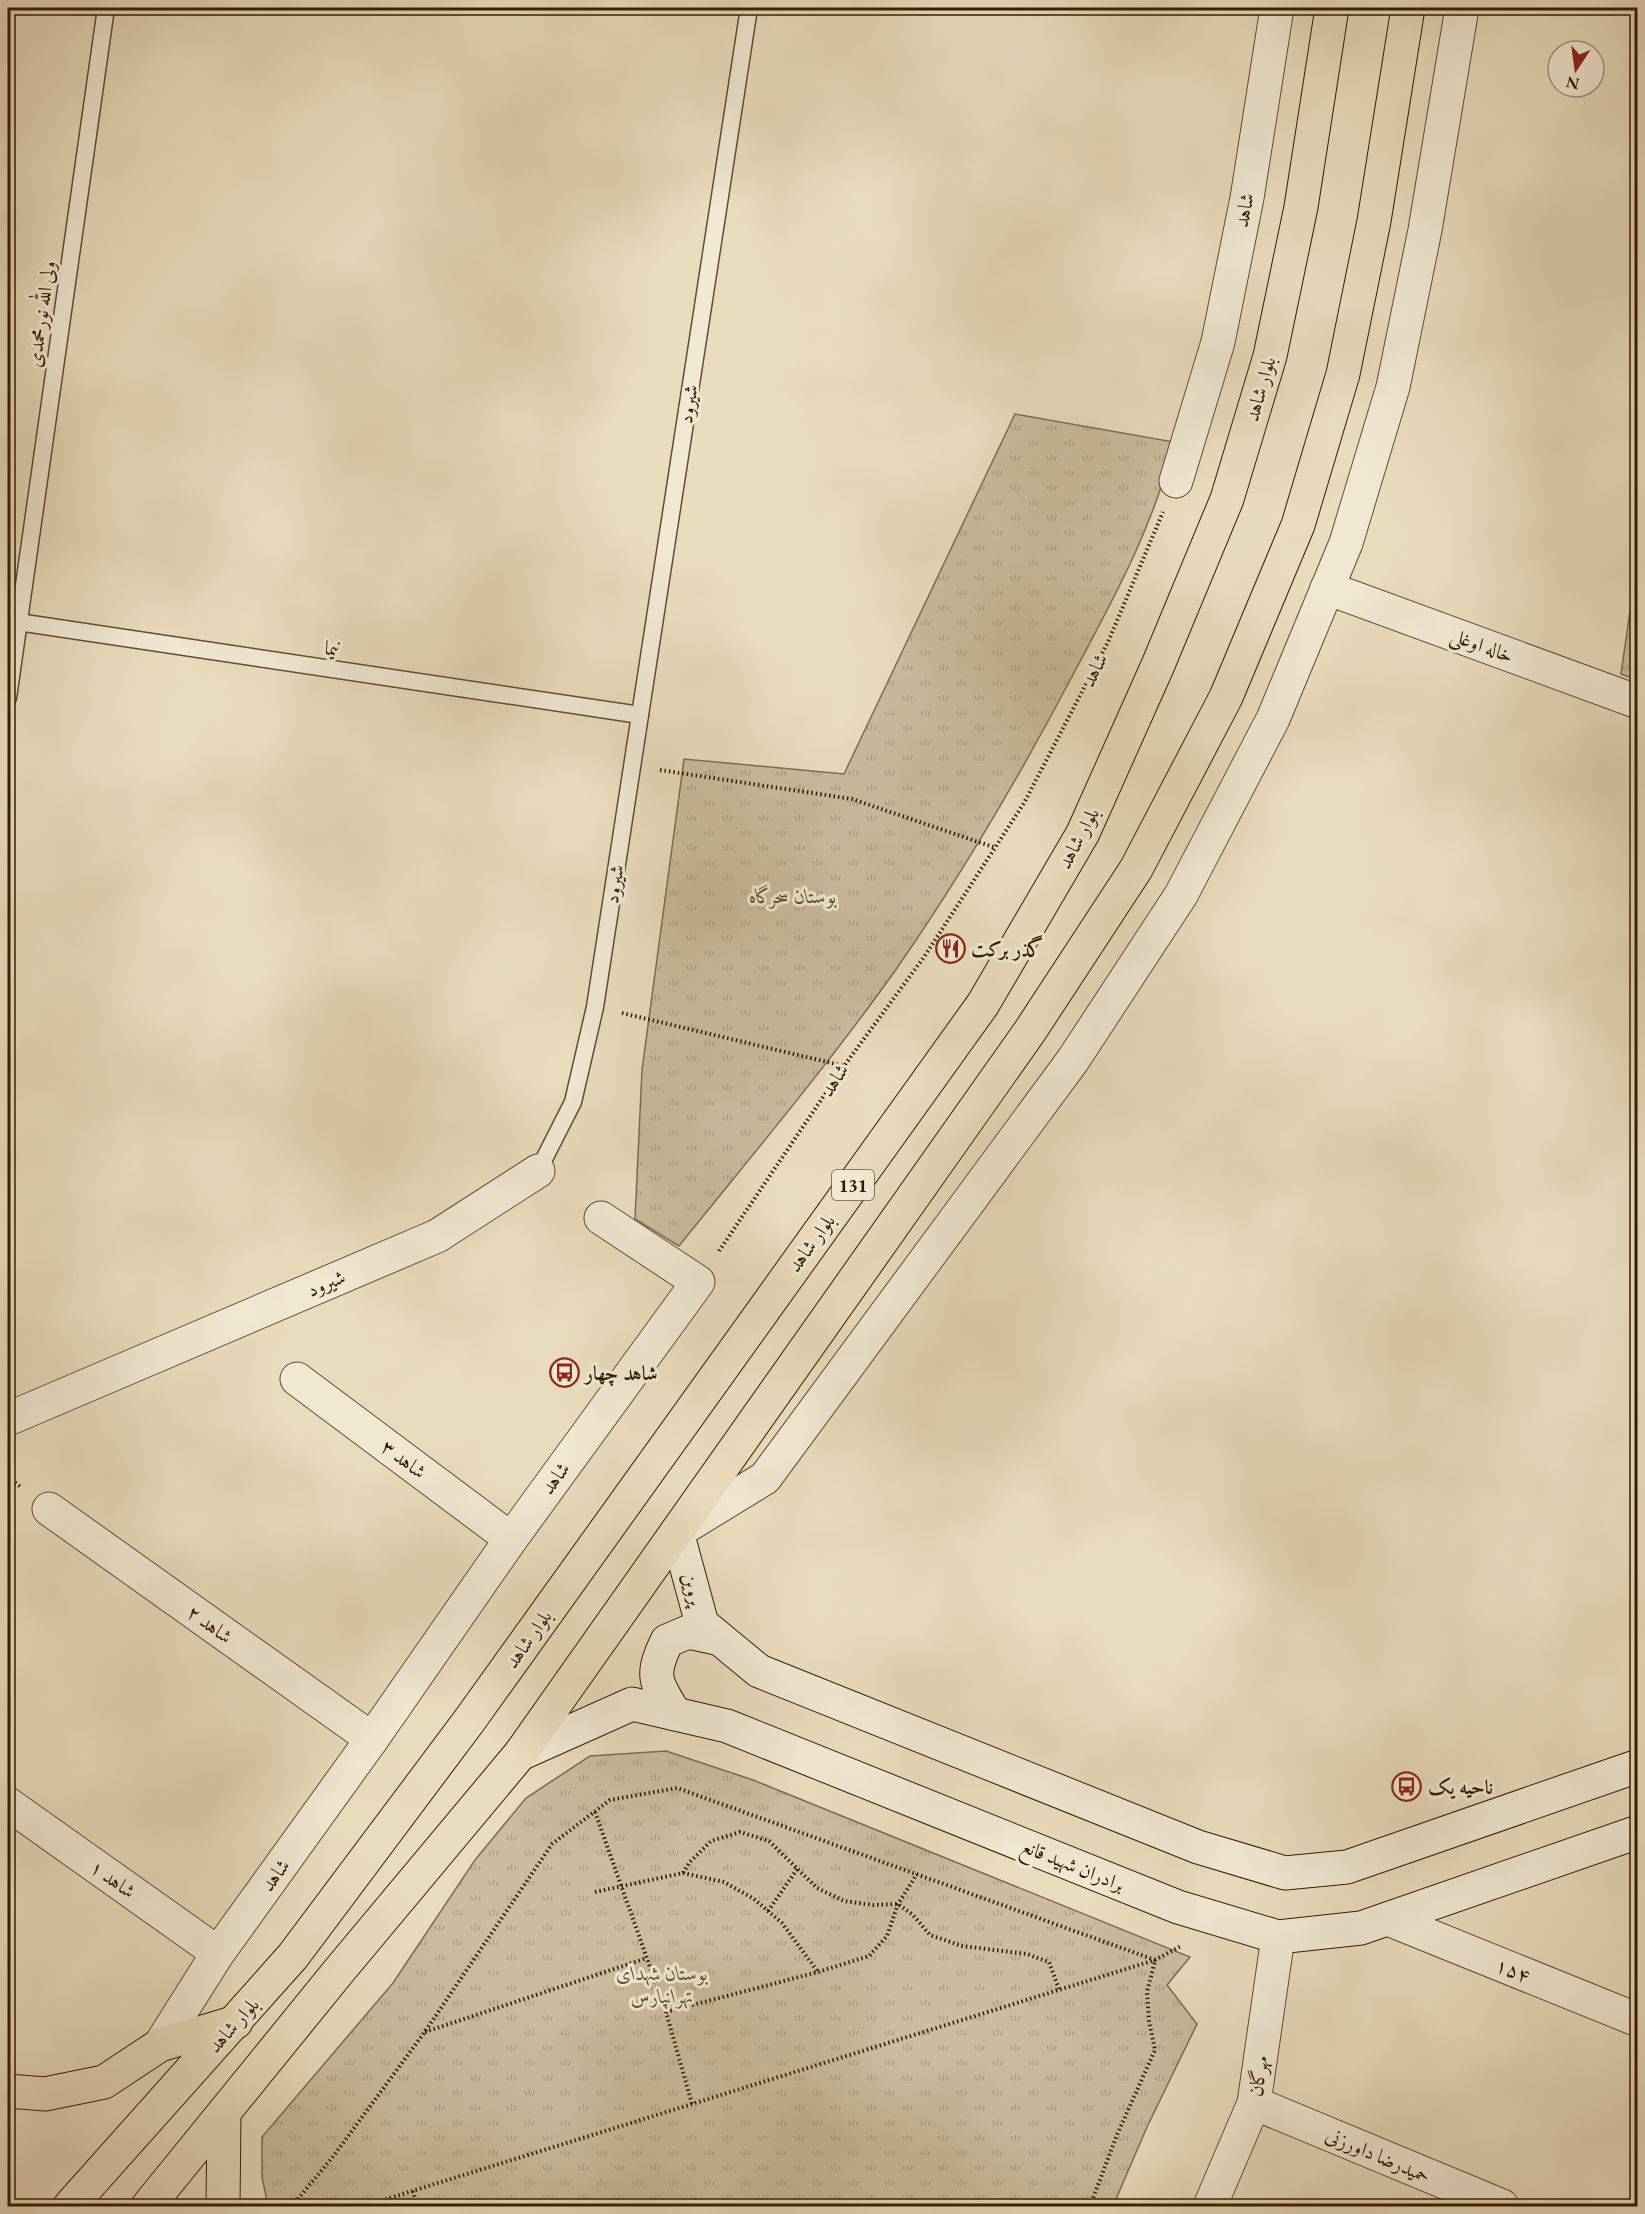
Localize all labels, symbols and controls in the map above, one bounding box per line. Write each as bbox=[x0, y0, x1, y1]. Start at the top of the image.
north arrow bbox=[1546, 39, 1606, 99]
text: N bbox=[1564, 71, 1581, 95]
street label: شاهد bbox=[1228, 191, 1260, 229]
street label: ولی الله نورمحمدی bbox=[19, 259, 61, 369]
street label: بلوار شاهد bbox=[1238, 354, 1282, 424]
street label: شیرود bbox=[672, 383, 704, 425]
street label: خاله اوغلی bbox=[1446, 622, 1517, 670]
street label: نیما bbox=[323, 634, 342, 662]
street label: شاهد bbox=[1075, 649, 1113, 691]
street label: بلوار شاهد bbox=[1051, 803, 1105, 873]
street label: شیرود bbox=[598, 863, 630, 905]
park label: بوستان سحرگاه bbox=[749, 883, 837, 909]
restaurant icon: گذر برکت bbox=[934, 933, 966, 965]
place label: گذر برکت bbox=[971, 935, 1043, 962]
street label: شاهد bbox=[814, 1058, 854, 1102]
road number: 131 bbox=[832, 1170, 874, 1200]
street label: بلوار شاهد bbox=[781, 1209, 841, 1277]
street label: شیرود bbox=[303, 1263, 349, 1303]
bus stop icon: شاهد چهار bbox=[548, 1357, 580, 1389]
place label: شاهد چهار bbox=[583, 1360, 658, 1387]
street label: شاهد ۳ bbox=[376, 1434, 432, 1484]
street label: شاهد bbox=[534, 1456, 576, 1500]
street label: پروین bbox=[675, 1570, 711, 1611]
street label: شاهد ۲ bbox=[182, 1599, 238, 1649]
street label: بلوار شاهد bbox=[498, 1605, 558, 1673]
bus stop icon: ناحیه یک bbox=[1391, 1771, 1423, 1803]
place label: ناحیه یک bbox=[1428, 1774, 1493, 1800]
street label: برادران شهید قانع bbox=[1016, 1833, 1129, 1902]
street label: شاهد bbox=[254, 1853, 296, 1897]
street label: شاهد ۱ bbox=[85, 1854, 141, 1904]
street label: ۱۵۴ bbox=[1492, 1951, 1534, 1989]
park label: بوستان شهدای تهرانپارس bbox=[616, 1960, 708, 2009]
street label: بلوار شاهد bbox=[201, 1992, 265, 2058]
street label: مهرگان bbox=[1242, 2053, 1274, 2098]
street label: حمیدرضا داورزنی bbox=[1322, 2121, 1434, 2189]

